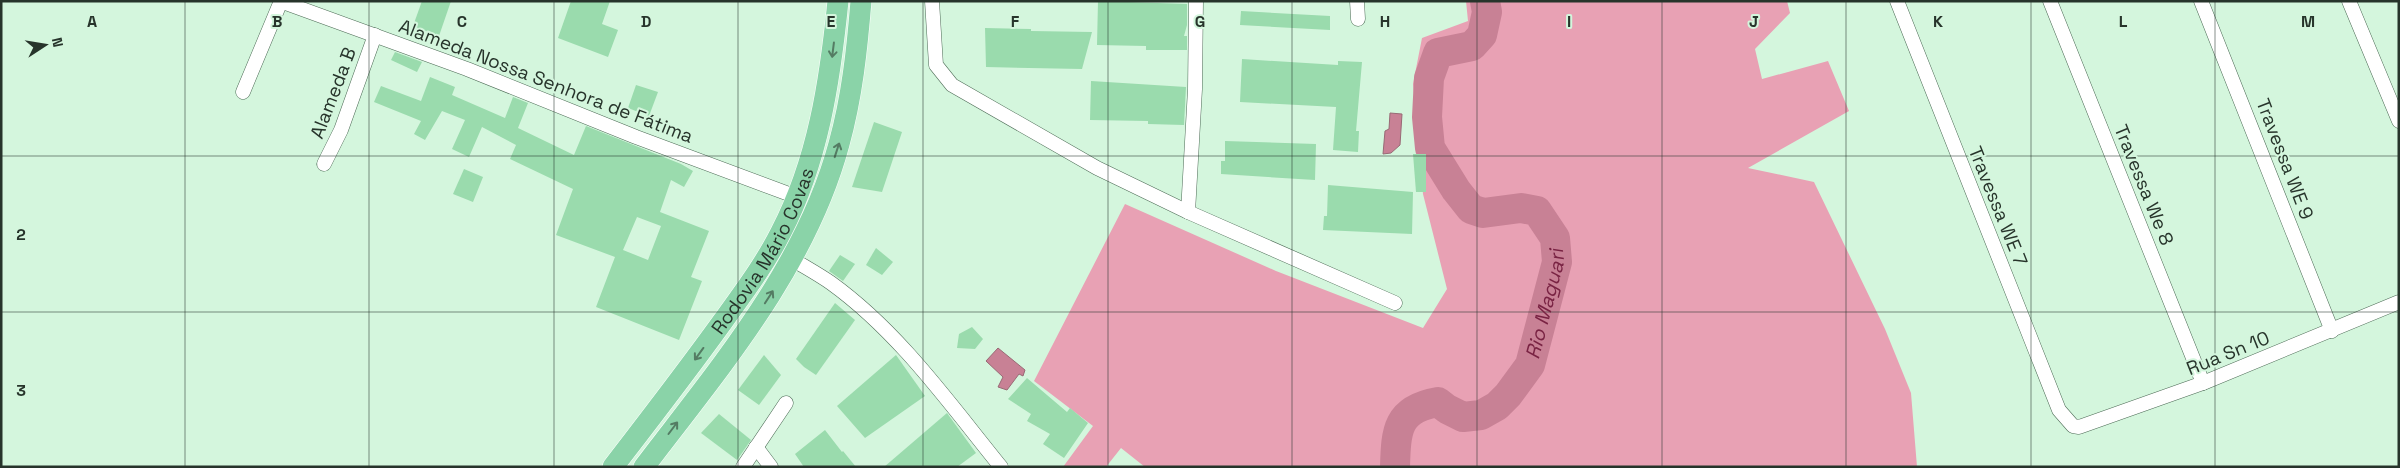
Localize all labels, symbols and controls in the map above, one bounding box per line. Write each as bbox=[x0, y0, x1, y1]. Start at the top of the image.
text: A bbox=[87, 11, 97, 32]
text: B bbox=[272, 11, 282, 32]
text: C bbox=[457, 11, 467, 32]
text: D bbox=[641, 11, 651, 32]
text: E bbox=[827, 11, 836, 32]
text: F bbox=[1011, 11, 1020, 32]
text: G bbox=[1195, 11, 1205, 32]
text: H bbox=[1380, 11, 1390, 32]
text: I bbox=[1567, 11, 1571, 32]
text: J bbox=[1749, 11, 1759, 32]
text: K bbox=[1933, 11, 1943, 32]
text: L bbox=[2119, 11, 2128, 32]
text: M bbox=[2301, 11, 2315, 32]
street label: Alameda Nossa Senhora de Fátima bbox=[395, 13, 697, 149]
north arrow bbox=[20, 20, 70, 70]
text: N bbox=[48, 36, 67, 49]
one-way arrow bbox=[827, 41, 837, 57]
street label: Alameda B bbox=[304, 44, 362, 142]
street label: Travessa WE 9 bbox=[2250, 95, 2320, 223]
street label: Travessa We 8 bbox=[2108, 121, 2180, 249]
one-way arrow bbox=[833, 142, 843, 158]
street label: Travessa WE 7 bbox=[1963, 143, 2033, 270]
street label: Rodovia Mário Covas bbox=[705, 164, 819, 339]
text: 2 bbox=[16, 224, 26, 245]
water label: Rio Maguari bbox=[1519, 246, 1570, 362]
one-way arrow bbox=[764, 290, 774, 304]
street label: Rua Sn 10 bbox=[2183, 325, 2273, 381]
one-way arrow bbox=[694, 347, 704, 361]
text: 3 bbox=[16, 380, 26, 401]
one-way arrow bbox=[668, 422, 679, 435]

